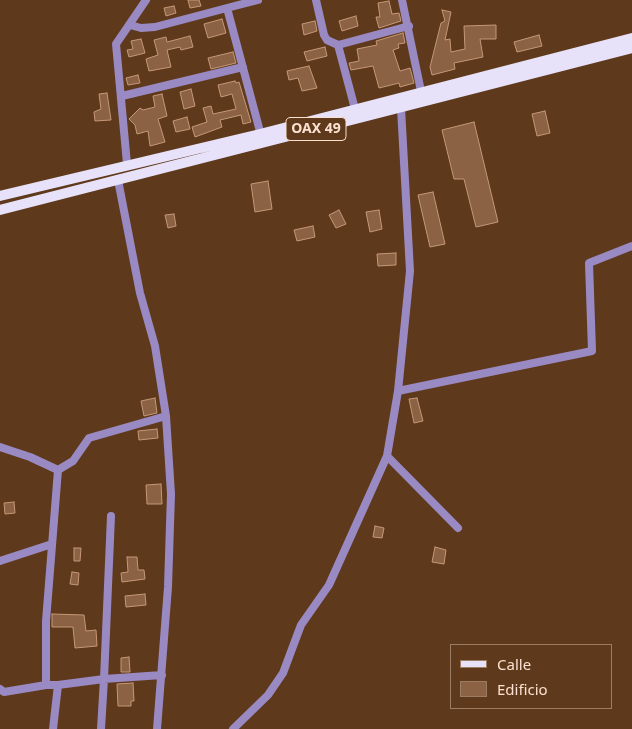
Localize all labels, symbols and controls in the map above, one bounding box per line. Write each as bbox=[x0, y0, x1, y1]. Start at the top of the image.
road number: OAX 49 bbox=[286, 118, 346, 140]
legend bbox=[450, 644, 612, 709]
text: Calle bbox=[497, 654, 531, 674]
text: Edificio bbox=[497, 679, 548, 699]

